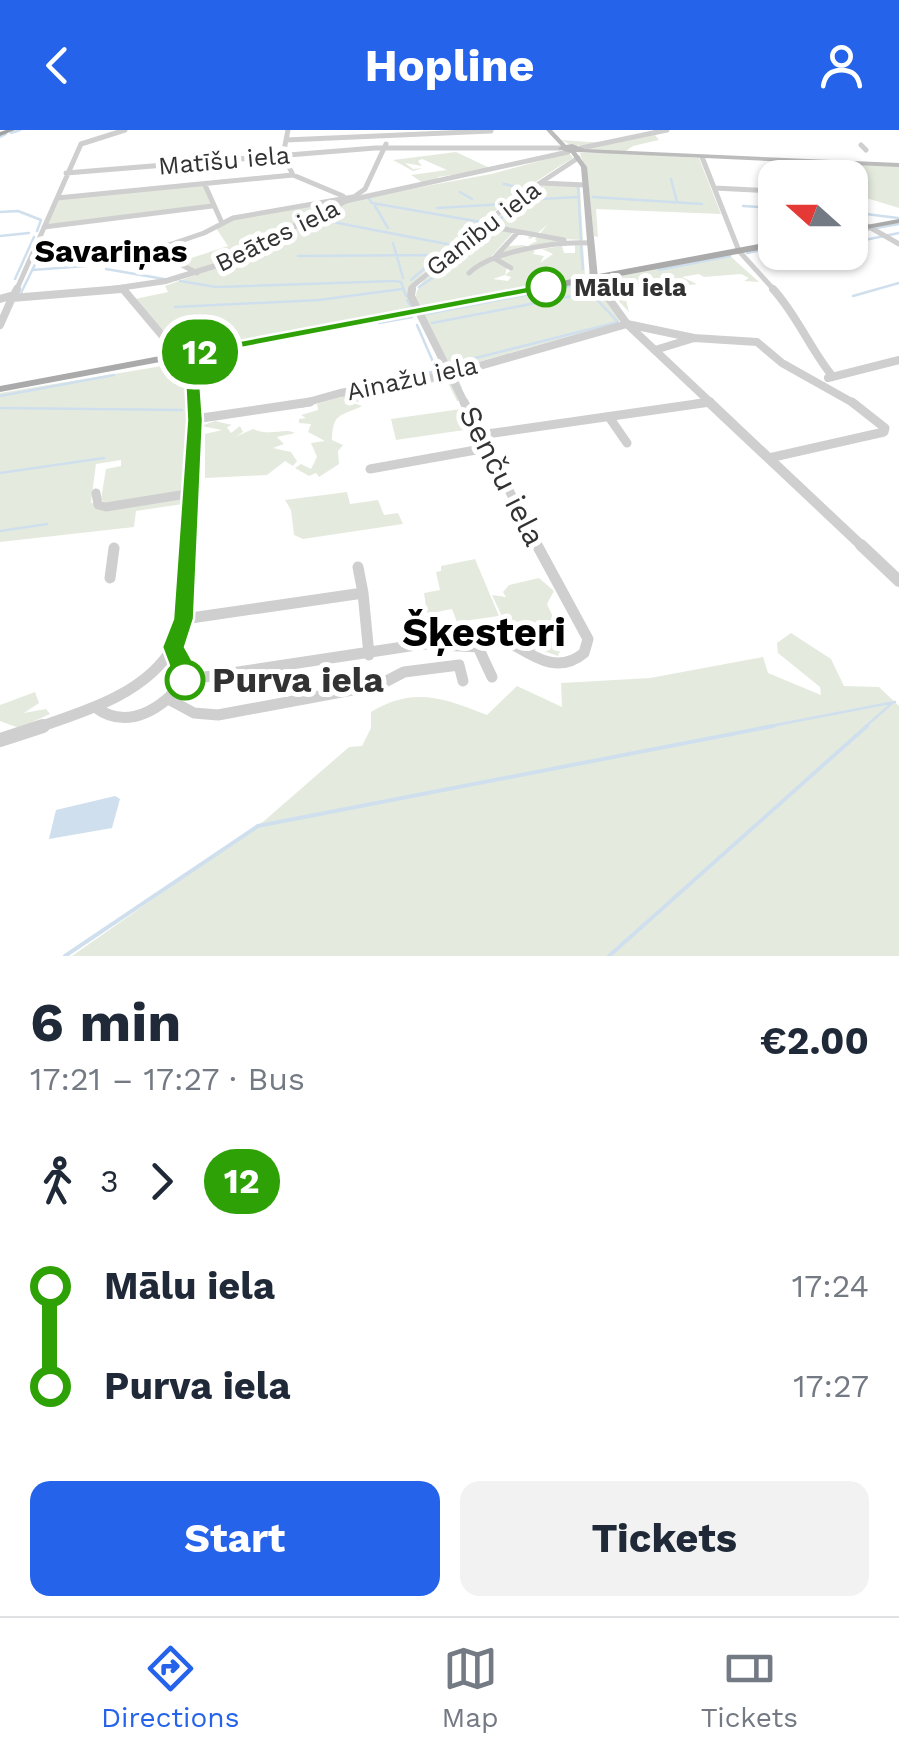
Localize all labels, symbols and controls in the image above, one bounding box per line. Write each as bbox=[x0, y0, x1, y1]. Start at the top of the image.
icon: back bbox=[30, 38, 85, 93]
icon: person bbox=[814, 38, 869, 93]
text: Hopline bbox=[364, 39, 535, 92]
street label: Matīšu iela bbox=[157, 140, 291, 181]
north arrow bbox=[758, 160, 868, 270]
map controls bbox=[758, 160, 868, 270]
street label: Ganību iela bbox=[420, 175, 546, 282]
street label: Beātes iela bbox=[211, 193, 344, 278]
district label: Savariņas bbox=[35, 232, 187, 270]
marker: Mālu iela bbox=[527, 268, 565, 306]
place label: Mālu iela bbox=[574, 273, 687, 302]
line badge: 12 bbox=[155, 320, 245, 384]
text: 12 bbox=[182, 331, 218, 373]
street label: Ainažu iela bbox=[344, 350, 480, 406]
street label: Senču iela bbox=[452, 400, 553, 551]
district label: Šķesteri bbox=[402, 609, 566, 656]
place label: Purva iela bbox=[212, 659, 384, 701]
marker: Purva iela bbox=[166, 661, 204, 699]
text: 6 min bbox=[30, 990, 181, 1054]
text: €2.00 bbox=[760, 1019, 869, 1063]
text: 17:21 – 17:27 · Bus bbox=[30, 1060, 305, 1098]
icon: walk bbox=[30, 1154, 85, 1209]
icon: forward bbox=[134, 1154, 189, 1209]
text: 12 bbox=[224, 1160, 260, 1202]
text: 3 bbox=[100, 1162, 119, 1200]
text: Mālu iela bbox=[104, 1264, 275, 1308]
text: 17:24 bbox=[792, 1267, 869, 1305]
text: Purva iela bbox=[104, 1364, 290, 1408]
text: 17:27 bbox=[793, 1367, 869, 1405]
button: Start bbox=[30, 1481, 440, 1596]
button: Tickets bbox=[460, 1481, 869, 1596]
tab: Directions bbox=[101, 1641, 239, 1734]
tab: Map bbox=[442, 1641, 499, 1734]
tab: Tickets bbox=[701, 1641, 798, 1734]

